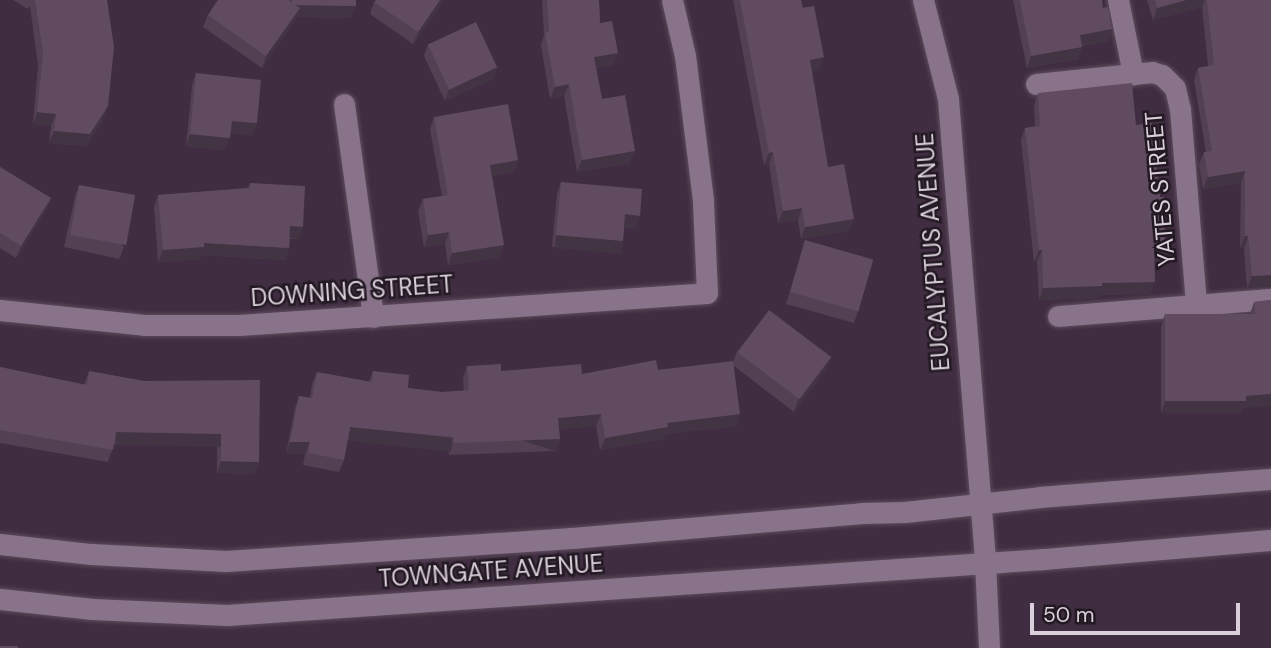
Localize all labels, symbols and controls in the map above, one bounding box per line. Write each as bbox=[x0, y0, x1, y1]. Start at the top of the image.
street label: YATES STREET bbox=[1139, 110, 1181, 268]
street label: EUCALYPTUS AVENUE bbox=[910, 132, 956, 372]
street label: DOWNING STREET bbox=[250, 270, 454, 312]
street label: TOWNGATE AVENUE bbox=[378, 549, 604, 593]
scale bar bbox=[1033, 588, 1243, 632]
text: 50 m bbox=[1043, 601, 1094, 629]

